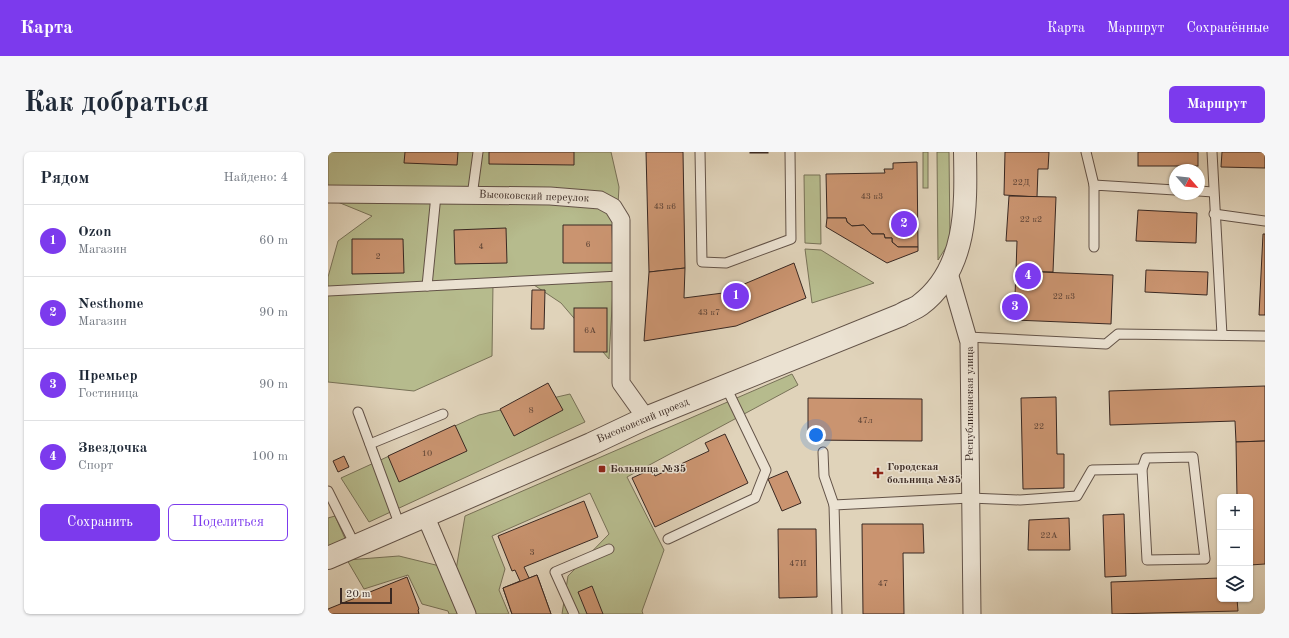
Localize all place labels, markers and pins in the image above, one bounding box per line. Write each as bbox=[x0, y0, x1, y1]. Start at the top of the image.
pin: 2 bbox=[891, 209, 917, 239]
pin: 4 bbox=[1015, 261, 1041, 291]
pin: 1 bbox=[723, 281, 749, 311]
pin: 3 bbox=[1002, 292, 1028, 322]
place label: Городская больница №35 bbox=[887, 462, 961, 486]
marker: Больница №35 bbox=[597, 464, 607, 474]
place label: Больница №35 bbox=[610, 464, 686, 475]
marker: Городская больница №35 bbox=[872, 467, 884, 479]

